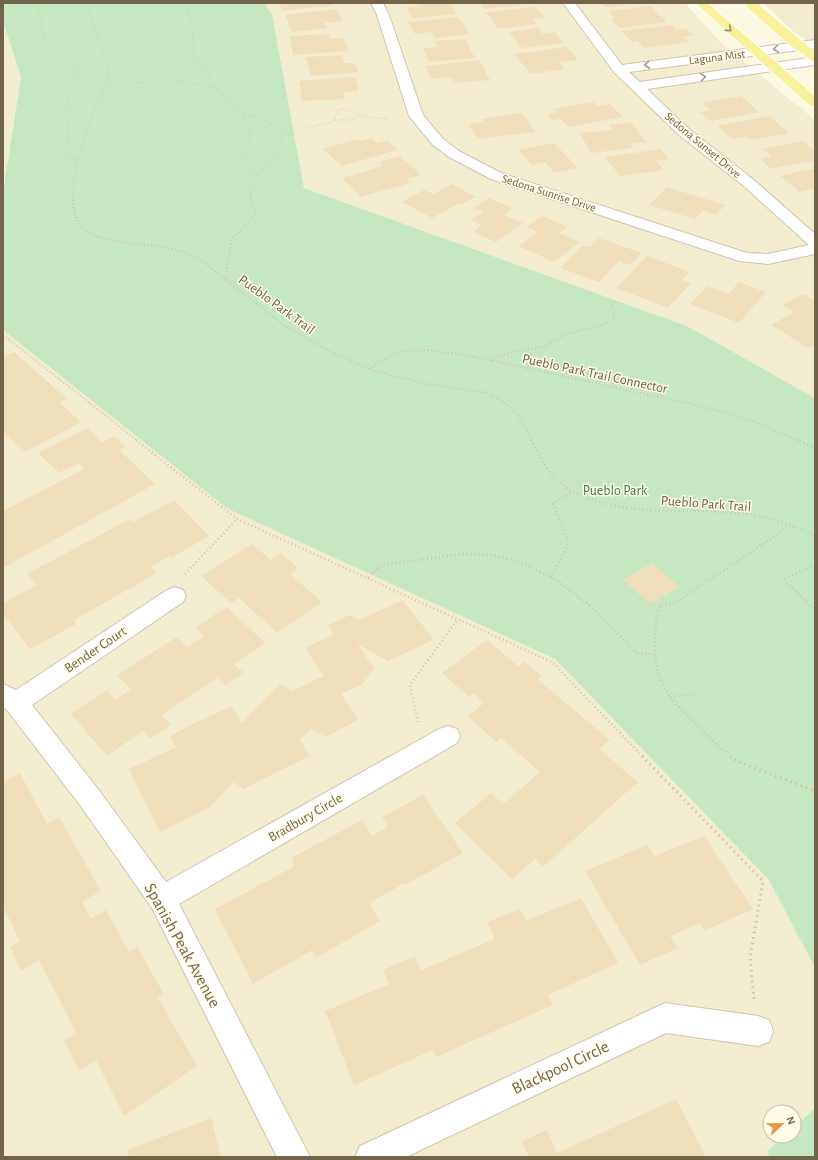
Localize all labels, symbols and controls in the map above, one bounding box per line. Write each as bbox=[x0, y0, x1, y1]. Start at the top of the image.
one-way arrow bbox=[725, 25, 732, 32]
one-way arrow bbox=[773, 44, 779, 53]
street label: Laguna Mist bbox=[688, 48, 746, 66]
one-way arrow bbox=[644, 60, 650, 69]
one-way arrow bbox=[700, 73, 707, 82]
street label: Sedona Sunset Drive bbox=[663, 110, 743, 180]
street label: Sedona Sunrise Drive bbox=[500, 172, 598, 214]
street label: Pueblo Park Trail bbox=[236, 273, 317, 337]
street label: Pueblo Park Trail Connector bbox=[521, 352, 669, 396]
park label: Pueblo Park bbox=[583, 484, 648, 498]
street label: Pueblo Park Trail bbox=[660, 494, 752, 514]
street label: Bender Court bbox=[62, 624, 130, 676]
street label: Bradbury Circle bbox=[266, 791, 345, 845]
street label: Spanish Peak Avenue bbox=[141, 880, 224, 1010]
street label: Blackpool Circle bbox=[509, 1038, 611, 1097]
north arrow bbox=[762, 1104, 802, 1144]
text: N bbox=[784, 1115, 797, 1126]

